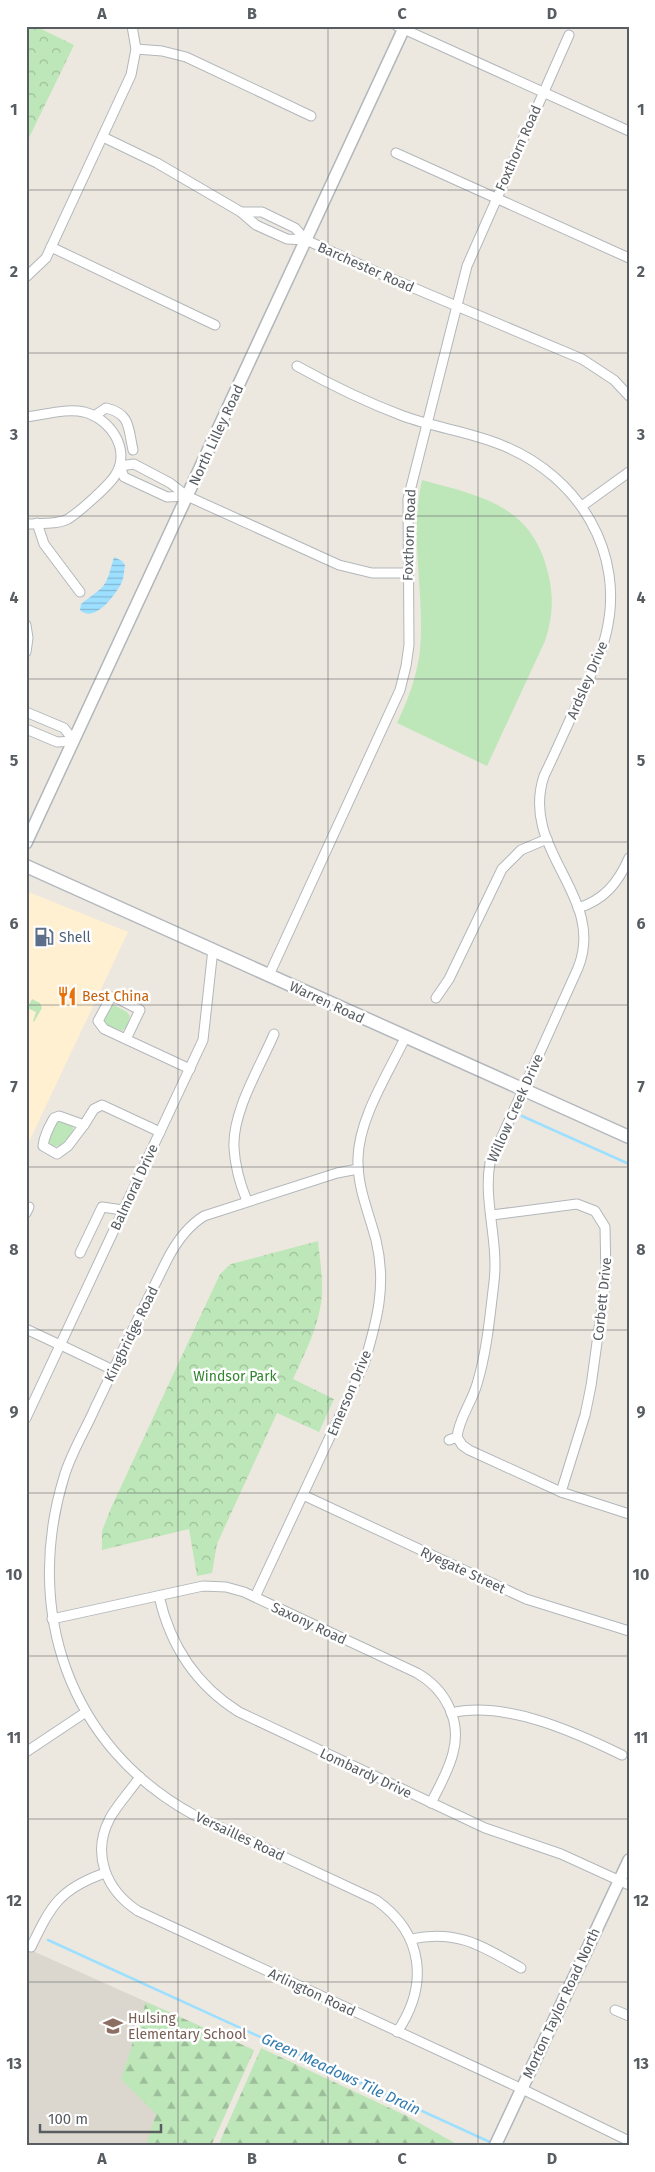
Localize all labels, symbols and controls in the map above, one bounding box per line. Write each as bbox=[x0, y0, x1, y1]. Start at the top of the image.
text: A bbox=[96, 4, 107, 23]
text: B bbox=[247, 4, 257, 23]
text: C bbox=[397, 4, 407, 23]
text: D bbox=[547, 4, 557, 23]
text: 1 bbox=[10, 100, 18, 119]
text: 1 bbox=[637, 100, 645, 119]
street label: Foxthorn Road bbox=[492, 103, 545, 194]
street label: Barchester Road bbox=[315, 239, 417, 296]
text: 2 bbox=[10, 262, 18, 281]
text: 2 bbox=[637, 262, 645, 281]
street label: North Lilley Road bbox=[186, 382, 247, 488]
text: 3 bbox=[9, 425, 18, 444]
text: 3 bbox=[636, 425, 645, 444]
street label: Foxthorn Road bbox=[399, 489, 420, 581]
text: 4 bbox=[9, 588, 19, 607]
text: 4 bbox=[636, 588, 646, 607]
street label: Ardsley Drive bbox=[563, 639, 611, 722]
text: 5 bbox=[10, 751, 19, 770]
text: 5 bbox=[637, 751, 646, 770]
text: 6 bbox=[9, 914, 19, 933]
text: 6 bbox=[636, 914, 646, 933]
fuel station icon: Shell bbox=[33, 926, 55, 948]
place label: Shell bbox=[59, 929, 91, 946]
street label: Warren Road bbox=[286, 978, 367, 1027]
restaurant icon: Best China bbox=[56, 985, 78, 1007]
place label: Best China bbox=[82, 988, 149, 1005]
street label: Willow Creek Drive bbox=[484, 1051, 547, 1165]
text: 7 bbox=[10, 1077, 18, 1096]
text: 7 bbox=[637, 1077, 645, 1096]
street label: Balmoral Drive bbox=[107, 1141, 162, 1233]
text: 8 bbox=[9, 1240, 19, 1259]
text: 8 bbox=[636, 1240, 646, 1259]
street label: Corbett Drive bbox=[590, 1257, 615, 1342]
street label: Kingbridge Road bbox=[101, 1284, 162, 1385]
street label: Emerson Drive bbox=[324, 1348, 375, 1439]
park label: Windsor Park bbox=[193, 1368, 278, 1385]
text: 9 bbox=[10, 1402, 19, 1421]
text: 9 bbox=[637, 1402, 646, 1421]
street label: Ryegate Street bbox=[418, 1543, 509, 1598]
text: 10 bbox=[6, 1565, 22, 1584]
text: 10 bbox=[633, 1565, 649, 1584]
street label: Saxony Road bbox=[268, 1599, 349, 1648]
text: 11 bbox=[7, 1728, 21, 1747]
text: 11 bbox=[634, 1728, 648, 1747]
street label: Lombardy Drive bbox=[317, 1745, 414, 1802]
street label: Versailles Road bbox=[192, 1808, 287, 1865]
text: 12 bbox=[6, 1891, 22, 1910]
text: 12 bbox=[633, 1891, 649, 1910]
street label: Morton Taylor Road North bbox=[519, 1925, 604, 2081]
street label: Arlington Road bbox=[266, 1965, 358, 2020]
place label: Hulsing Elementary School bbox=[128, 2010, 246, 2043]
school or university icon: Hulsing Elementary School bbox=[102, 2015, 124, 2037]
water label: Green Meadows Tile Drain bbox=[259, 2029, 423, 2119]
text: 13 bbox=[6, 2054, 22, 2073]
text: 13 bbox=[633, 2054, 649, 2073]
scale bar bbox=[40, 2102, 161, 2134]
text: 100 m bbox=[48, 2110, 88, 2128]
text: A bbox=[96, 2149, 107, 2168]
text: B bbox=[247, 2149, 257, 2168]
text: C bbox=[397, 2149, 407, 2168]
text: D bbox=[547, 2149, 557, 2168]

